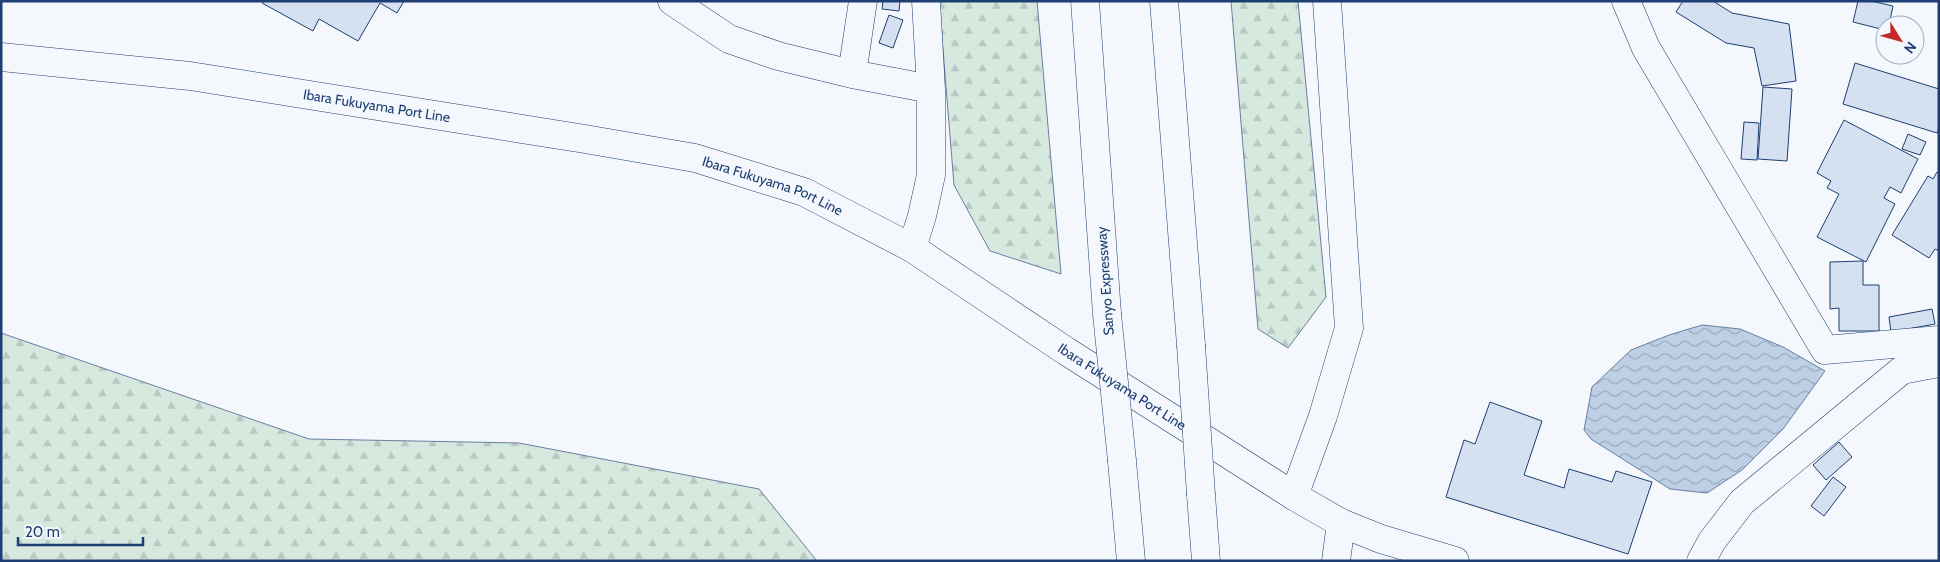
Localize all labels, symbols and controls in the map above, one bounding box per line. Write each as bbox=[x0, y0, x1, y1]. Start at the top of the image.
north arrow bbox=[1875, 15, 1925, 65]
text: N bbox=[1900, 38, 1921, 57]
street label: Ibara Fukuyama Port Line bbox=[302, 85, 452, 126]
street label: Ibara Fukuyama Port Line bbox=[700, 152, 846, 220]
street label: Sanyo Expressway bbox=[1092, 226, 1118, 336]
street label: Ibara Fukuyama Port Line bbox=[1054, 339, 1190, 434]
scale bar bbox=[18, 514, 142, 546]
text: 20 m bbox=[25, 523, 60, 541]

